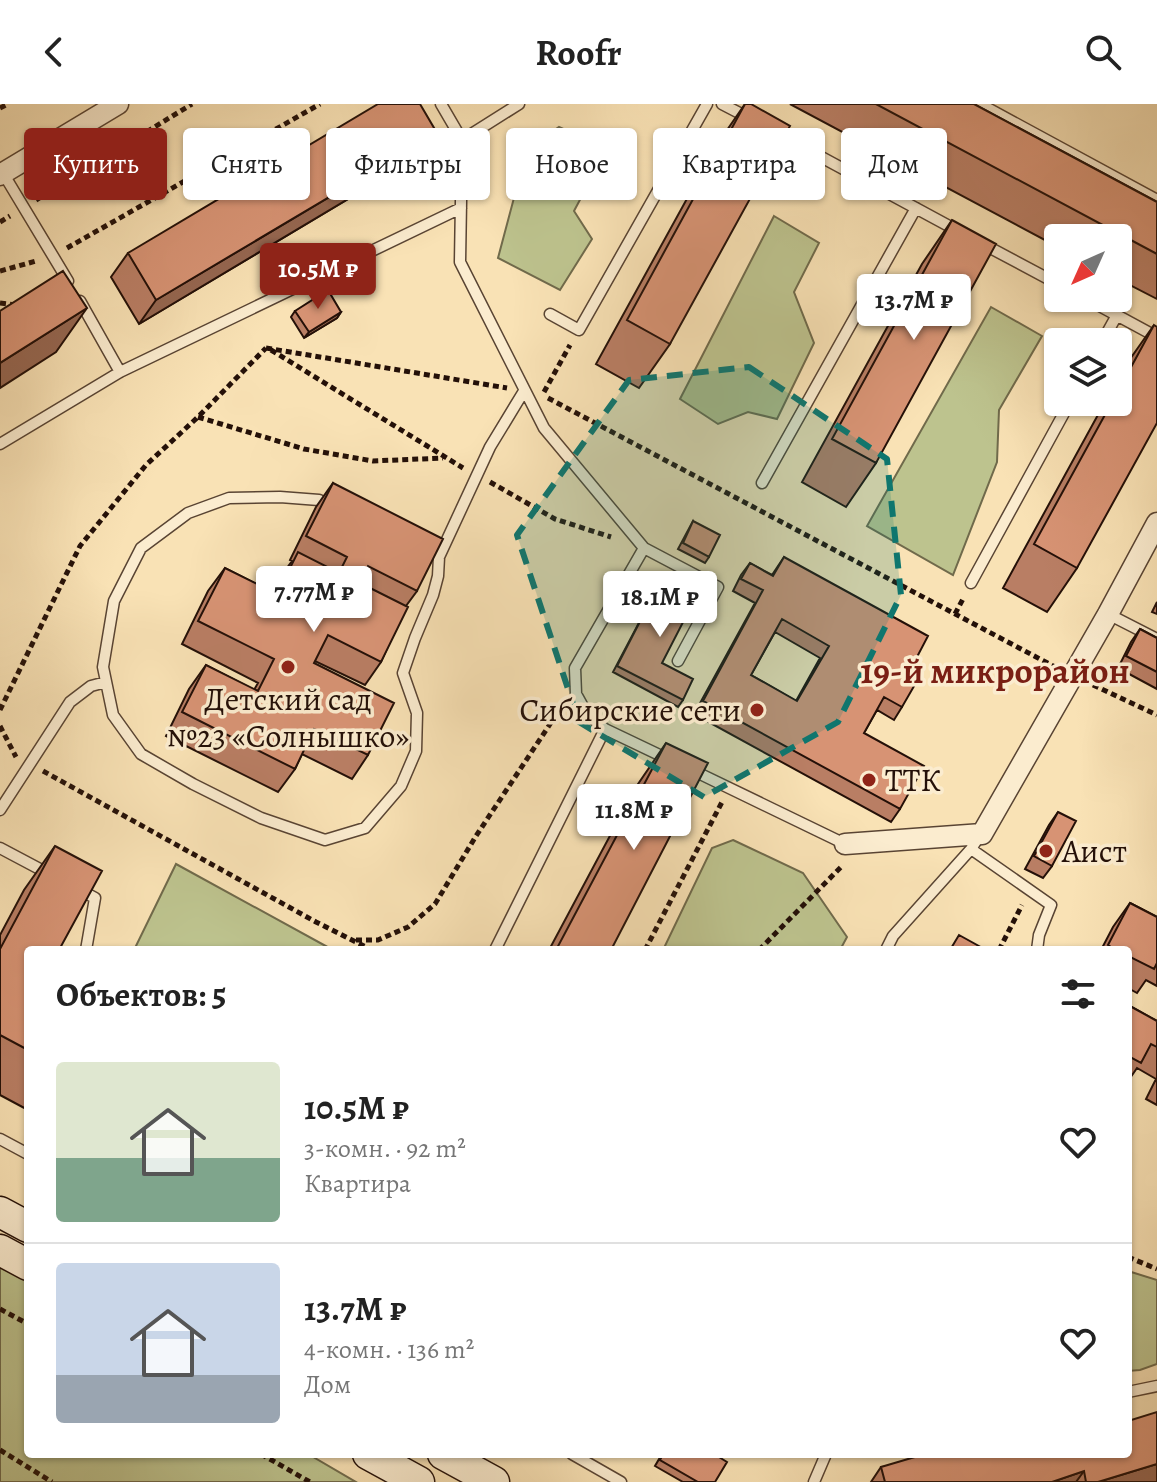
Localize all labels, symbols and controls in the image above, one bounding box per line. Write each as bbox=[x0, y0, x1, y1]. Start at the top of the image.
text: Roofr bbox=[535, 28, 622, 77]
icon: back bbox=[32, 30, 76, 74]
icon: search bbox=[1081, 30, 1125, 74]
chip: Купить bbox=[24, 128, 167, 200]
chip: Снять bbox=[183, 128, 310, 200]
chip: Фильтры bbox=[326, 128, 490, 200]
chip: Новое bbox=[506, 128, 637, 200]
chip: Квартира bbox=[653, 128, 825, 200]
chip: Дом bbox=[841, 128, 947, 200]
north arrow bbox=[1044, 224, 1132, 312]
map controls bbox=[1044, 224, 1132, 416]
pin: 10.5M ₽ bbox=[244, 243, 392, 311]
text: 10.5M ₽ bbox=[278, 251, 358, 286]
pin: 13.7M ₽ bbox=[840, 274, 988, 342]
text: 13.7M ₽ bbox=[875, 282, 953, 317]
button: layers bbox=[1044, 328, 1132, 416]
pin: 7.77M ₽ bbox=[240, 566, 388, 634]
pin: 18.1M ₽ bbox=[586, 571, 734, 639]
text: 7.77M ₽ bbox=[274, 574, 354, 609]
text: 18.1M ₽ bbox=[621, 579, 699, 614]
district label: 19-й микрорайон bbox=[860, 646, 1130, 695]
marker: Детский сад №23 «Солнышко» bbox=[279, 658, 297, 676]
place label: Детский сад №23 «Солнышко» bbox=[167, 677, 409, 758]
place label: Сибирские сети bbox=[519, 688, 741, 732]
marker: Сибирские сети bbox=[748, 701, 766, 719]
place label: ТТК bbox=[885, 758, 941, 802]
marker: ТТК bbox=[860, 771, 878, 789]
pin: 11.8M ₽ bbox=[560, 784, 708, 852]
text: 11.8M ₽ bbox=[595, 792, 673, 827]
place label: Аист bbox=[1061, 829, 1127, 873]
marker: Аист bbox=[1037, 842, 1055, 860]
text: Объектов: 5 bbox=[56, 971, 227, 1018]
icon: filters bbox=[1056, 972, 1100, 1016]
text: 10.5M ₽ bbox=[304, 1084, 409, 1131]
icon: home bbox=[120, 1094, 216, 1190]
icon: heart bbox=[1056, 1120, 1100, 1164]
text: 3-комн. · 92 m² bbox=[304, 1131, 466, 1166]
text: Квартира bbox=[304, 1166, 411, 1201]
text: 13.7M ₽ bbox=[304, 1285, 406, 1332]
icon: home bbox=[120, 1295, 216, 1391]
icon: heart bbox=[1056, 1321, 1100, 1365]
text: 4-комн. · 136 m² bbox=[304, 1332, 474, 1367]
text: Дом bbox=[304, 1367, 351, 1402]

